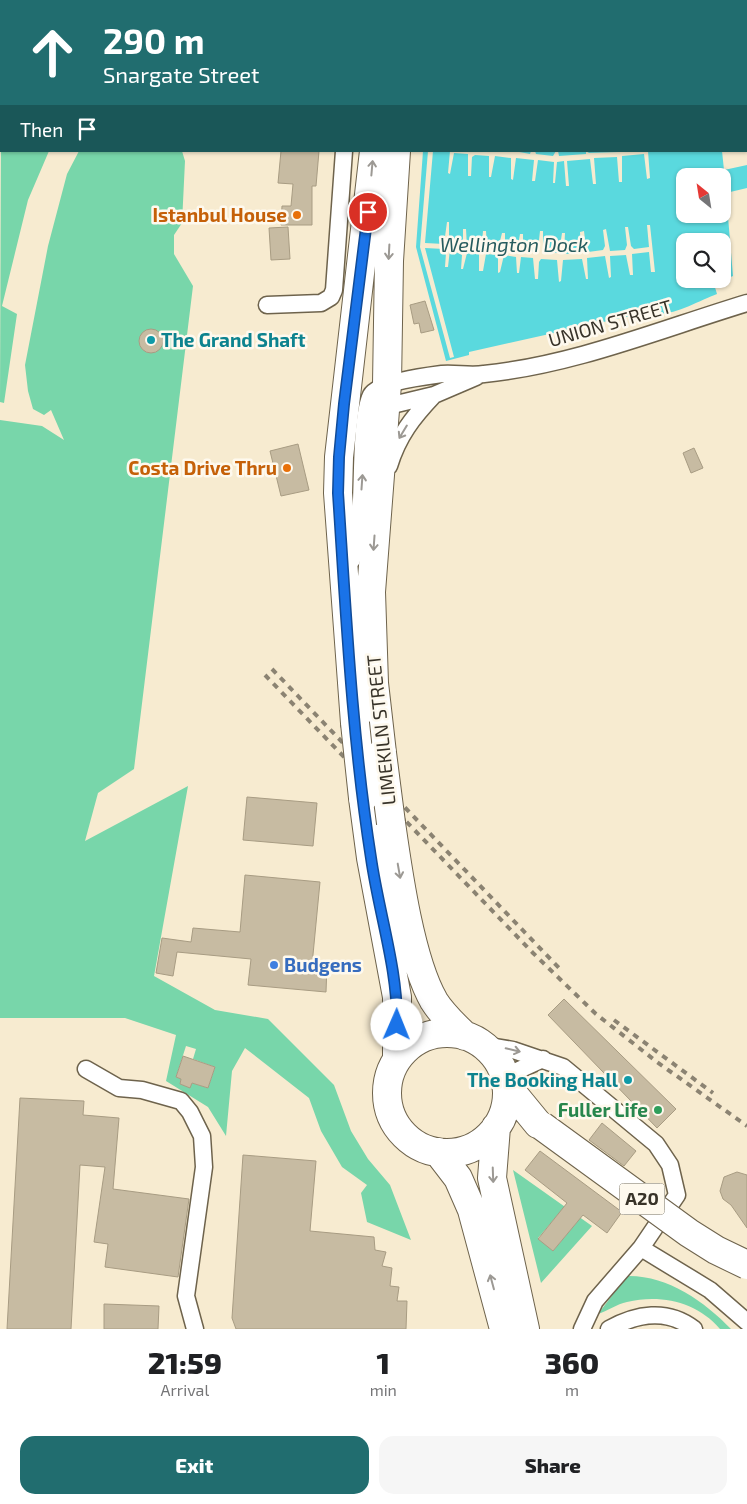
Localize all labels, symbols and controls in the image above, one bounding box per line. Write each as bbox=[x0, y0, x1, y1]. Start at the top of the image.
text: 290 m bbox=[103, 19, 204, 61]
icon: ahead bbox=[20, 20, 85, 85]
text: Snargate Street bbox=[103, 61, 259, 87]
icon: arrive bbox=[73, 115, 101, 143]
text: Then bbox=[20, 118, 63, 141]
one-way arrow bbox=[367, 160, 377, 176]
north arrow bbox=[676, 168, 731, 222]
map controls bbox=[676, 168, 731, 288]
pin bbox=[347, 191, 389, 233]
icon: arrive bbox=[354, 198, 382, 226]
place label: Istanbul House bbox=[152, 203, 287, 226]
marker: Istanbul House bbox=[291, 209, 303, 221]
water label: Wellington Dock bbox=[440, 232, 588, 256]
button: search bbox=[676, 233, 731, 288]
one-way arrow bbox=[385, 244, 394, 260]
street label: UNION STREET bbox=[546, 294, 674, 351]
place label: The Grand Shaft bbox=[161, 328, 306, 351]
marker: The Grand Shaft bbox=[145, 334, 157, 346]
one-way arrow bbox=[397, 425, 407, 439]
place label: Costa Drive Thru bbox=[128, 456, 277, 479]
marker: Costa Drive Thru bbox=[281, 462, 293, 474]
one-way arrow bbox=[357, 475, 366, 491]
one-way arrow bbox=[369, 535, 378, 551]
street label: LIMEKILN STREET bbox=[361, 654, 400, 807]
one-way arrow bbox=[394, 863, 404, 879]
place label: Budgens bbox=[284, 953, 362, 976]
marker: Budgens bbox=[268, 959, 280, 971]
position arrow bbox=[370, 998, 422, 1050]
one-way arrow bbox=[505, 1046, 521, 1055]
place label: The Booking Hall bbox=[467, 1068, 619, 1091]
marker: The Booking Hall bbox=[622, 1074, 634, 1086]
place label: Fuller Life bbox=[558, 1098, 648, 1121]
marker: Fuller Life bbox=[652, 1104, 664, 1116]
one-way arrow bbox=[488, 1167, 497, 1183]
road number: A20 bbox=[620, 1184, 664, 1214]
one-way arrow bbox=[486, 1274, 496, 1290]
text: 21:59 bbox=[148, 1344, 222, 1380]
text: 1 bbox=[377, 1344, 390, 1380]
text: 360 bbox=[545, 1344, 599, 1380]
text: Arrival bbox=[160, 1380, 209, 1399]
text: min bbox=[370, 1380, 397, 1399]
text: m bbox=[565, 1380, 579, 1399]
button: Exit bbox=[20, 1436, 369, 1494]
button: Share bbox=[379, 1436, 727, 1494]

